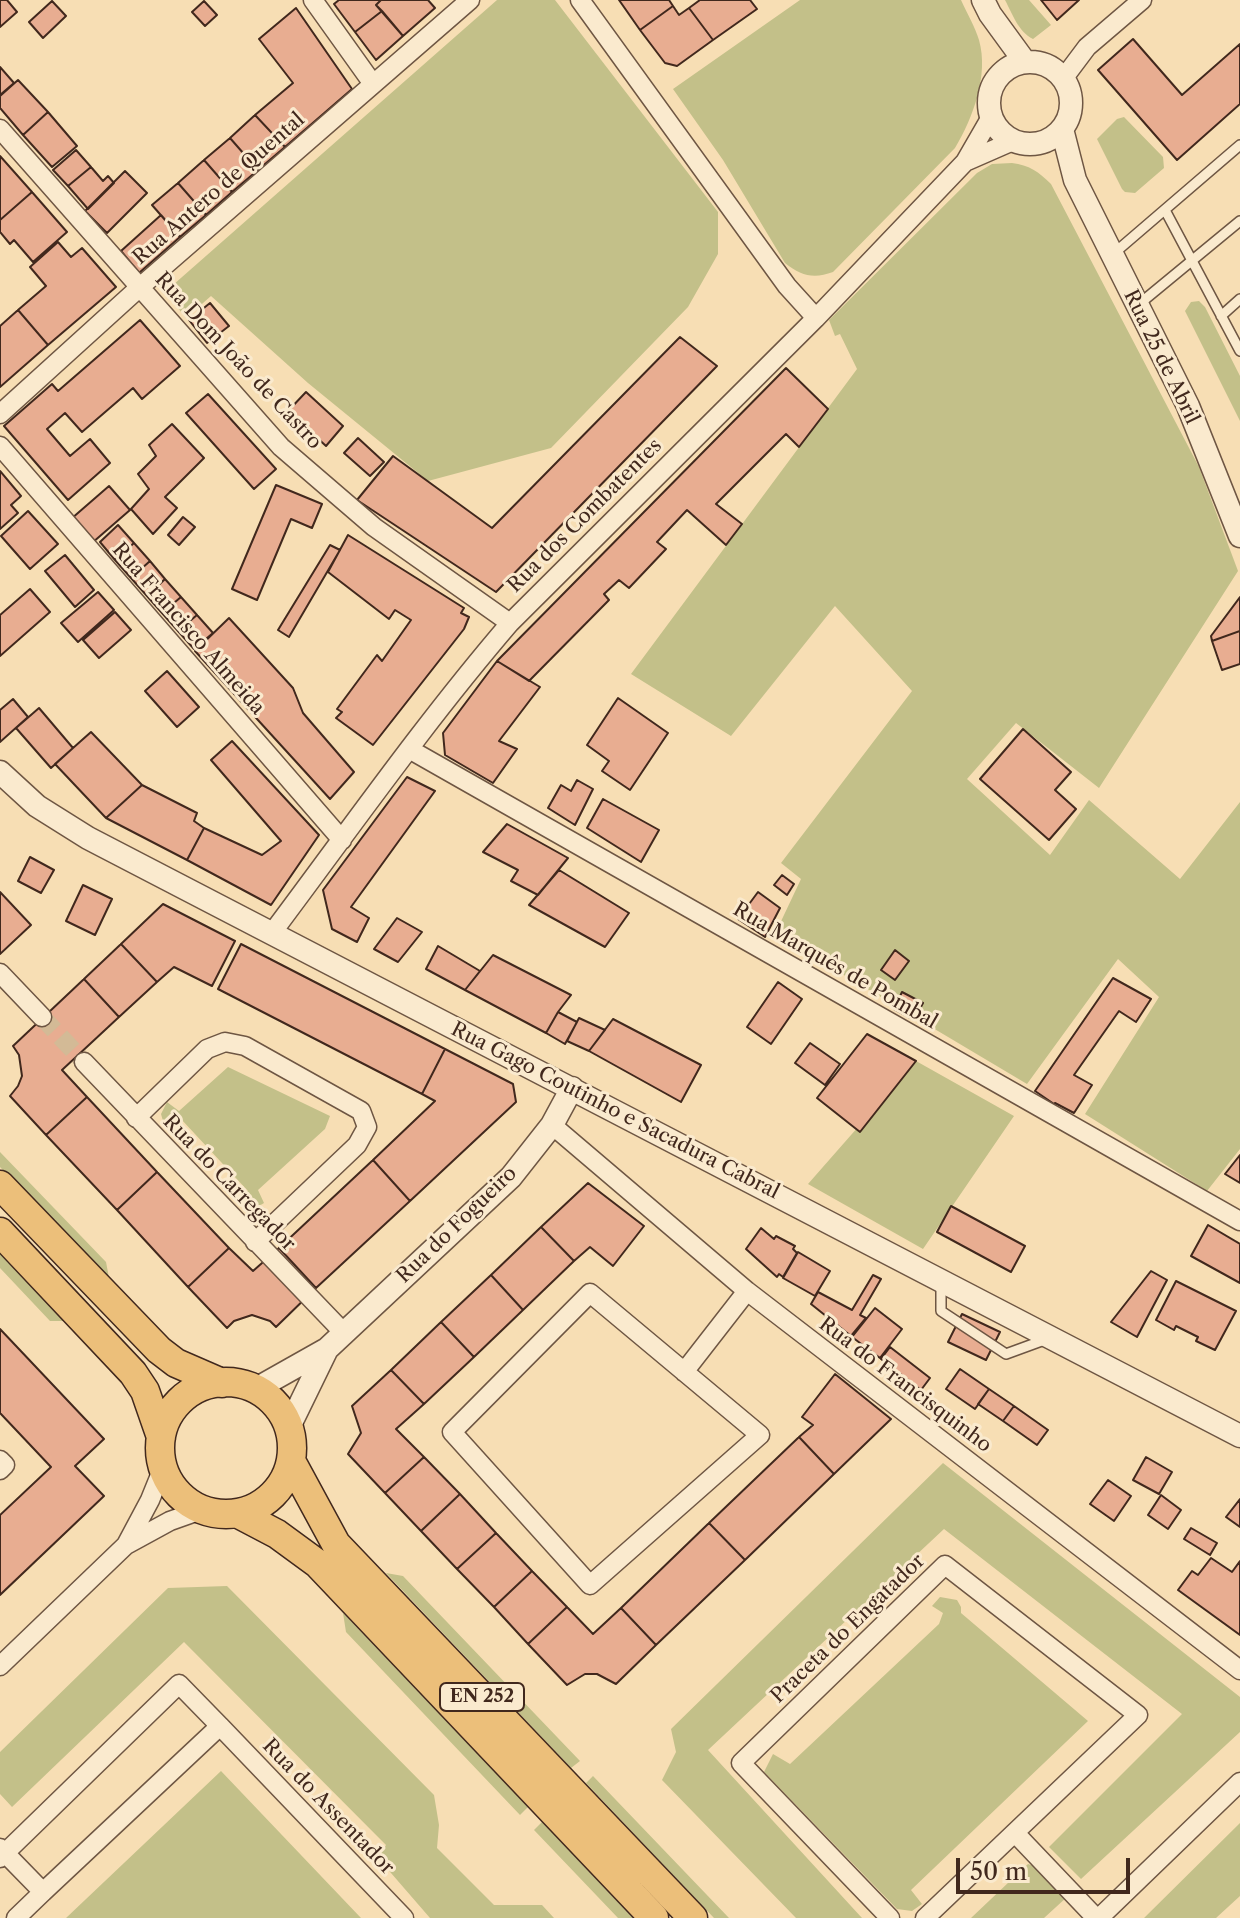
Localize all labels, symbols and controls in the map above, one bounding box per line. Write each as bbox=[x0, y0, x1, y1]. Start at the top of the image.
street label: Rua Antero de Quental bbox=[128, 108, 310, 270]
street label: Rua Dom João de Castro bbox=[150, 268, 326, 454]
street label: Rua 25 de Abril bbox=[1118, 286, 1204, 428]
street label: Rua dos Combatentes bbox=[503, 434, 667, 598]
street label: Rua Francisco Almeida bbox=[107, 538, 269, 720]
street label: Rua Marquês de Pombal bbox=[729, 898, 941, 1034]
street label: Rua Gago Coutinho e Sacadura Cabral bbox=[447, 1017, 783, 1205]
street label: Rua do Carregador bbox=[158, 1110, 300, 1256]
street label: Rua do Fogueiro bbox=[392, 1162, 522, 1288]
street label: Rua do Francisquinho bbox=[814, 1312, 996, 1458]
street label: Praceta do Engatador bbox=[766, 1549, 930, 1709]
road number: EN 252 bbox=[440, 1683, 524, 1711]
street label: Rua do Assentador bbox=[257, 1734, 399, 1880]
scale bar bbox=[960, 1842, 1134, 1892]
text: 50 m bbox=[970, 1857, 1027, 1886]

